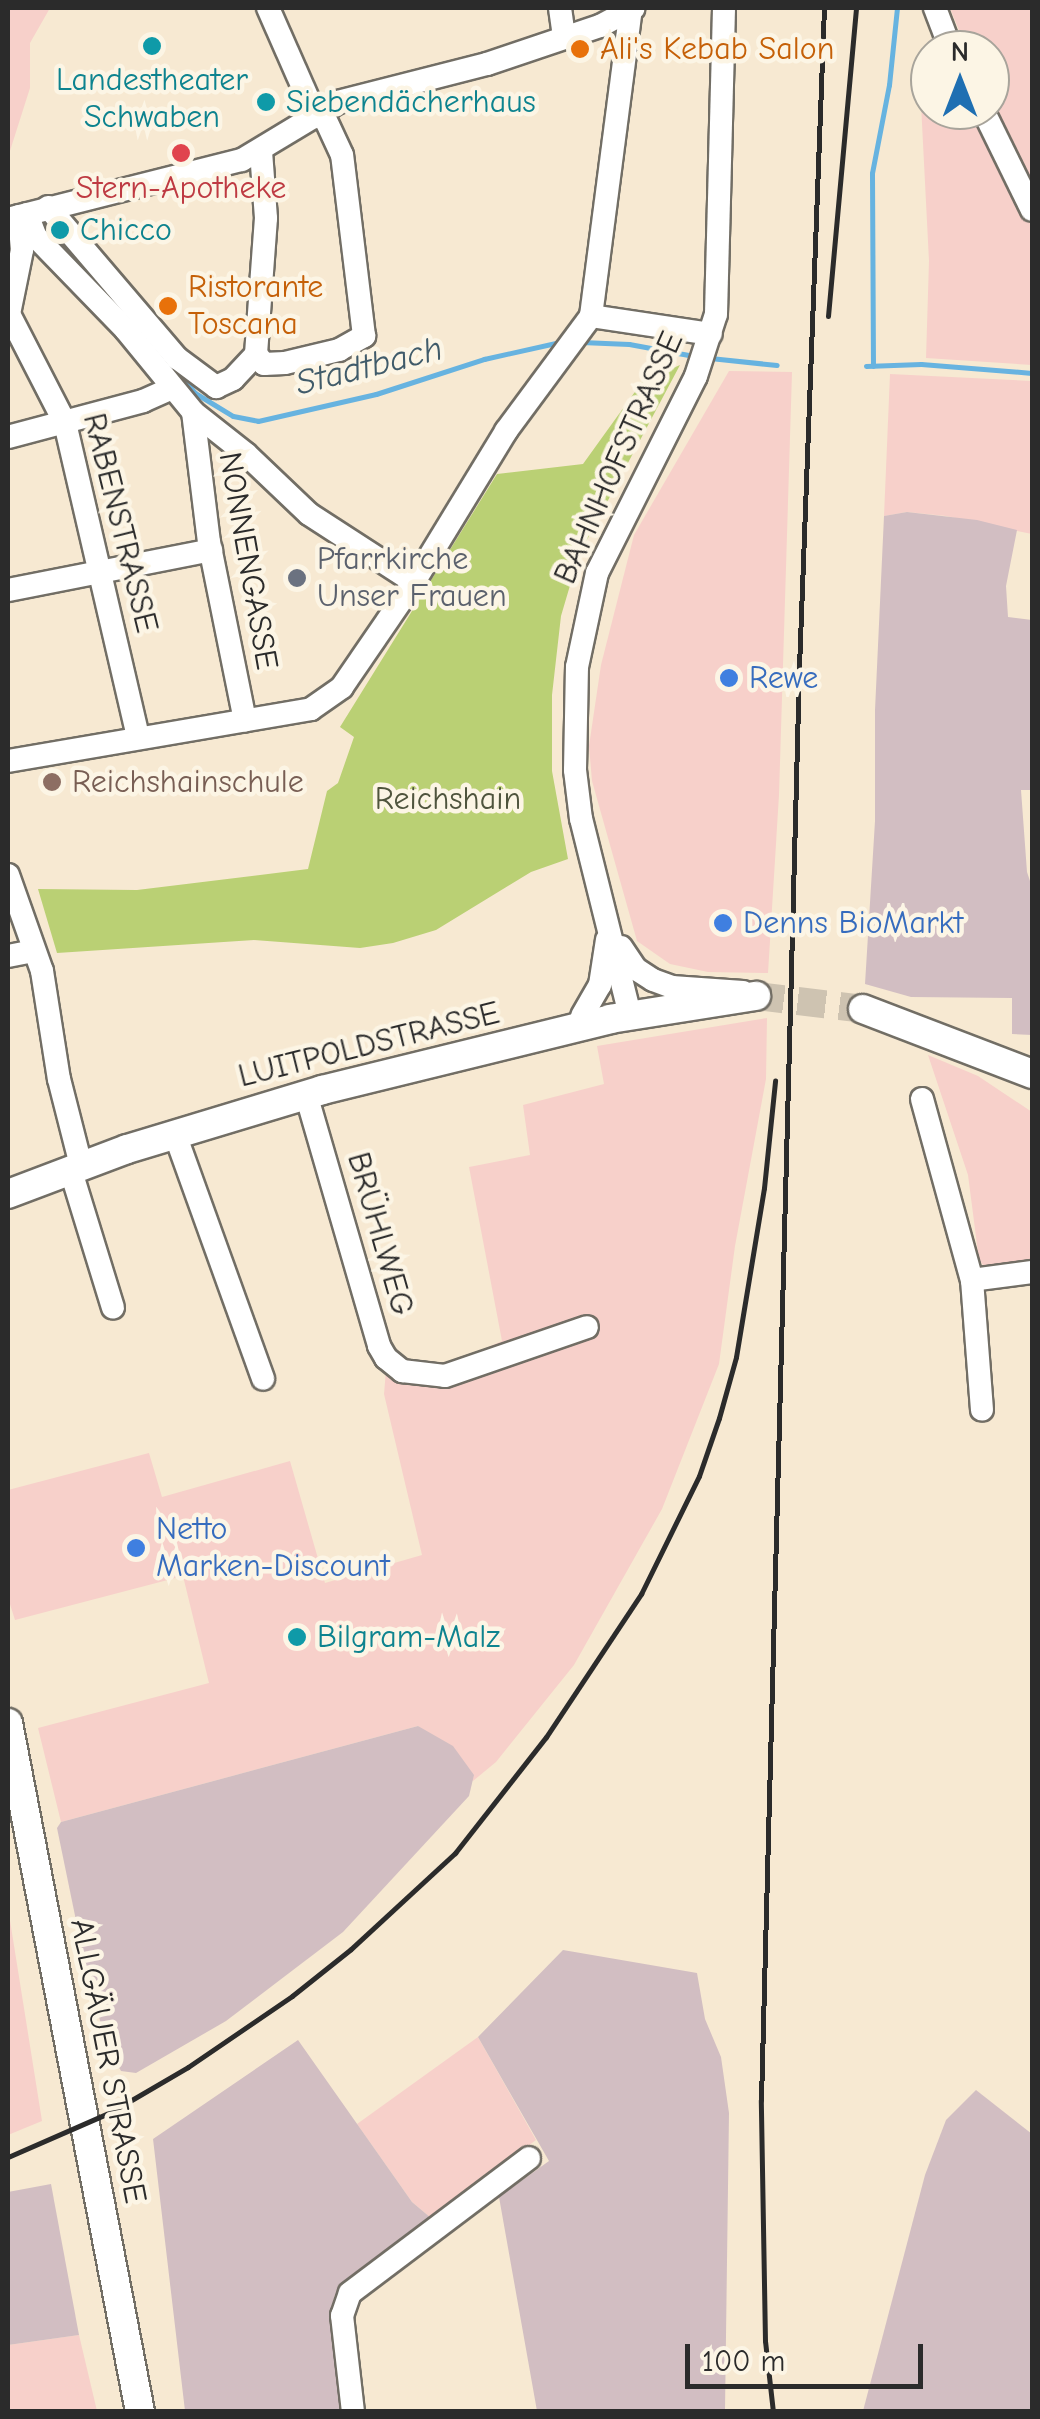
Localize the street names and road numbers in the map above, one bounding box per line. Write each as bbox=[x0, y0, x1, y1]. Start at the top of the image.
street label: BAHNHOFSTRASSE bbox=[546, 326, 692, 590]
street label: RABENSTRASSE bbox=[74, 409, 166, 637]
street label: NONNENGASSE bbox=[210, 449, 286, 673]
street label: LUITPOLDSTRASSE bbox=[235, 994, 503, 1096]
street label: BRÜHLWEG bbox=[338, 1148, 422, 1320]
street label: ALLGÄUER STRASSE bbox=[62, 1916, 154, 2206]

